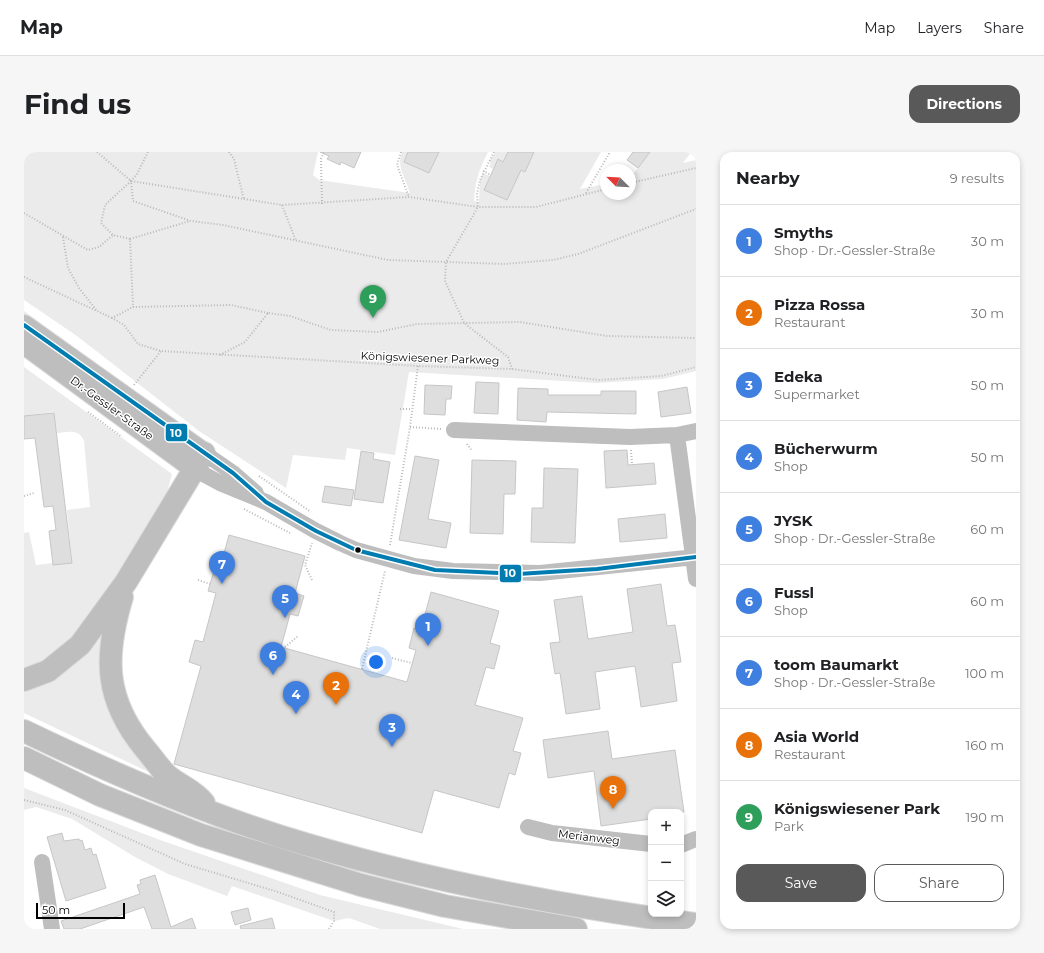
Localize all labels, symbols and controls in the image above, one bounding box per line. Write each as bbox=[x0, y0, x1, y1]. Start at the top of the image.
text: Map bbox=[20, 16, 63, 39]
text: Map bbox=[864, 19, 895, 37]
text: Layers bbox=[917, 19, 962, 37]
text: Share bbox=[984, 19, 1024, 37]
button: Directions bbox=[909, 85, 1020, 123]
text: Find us bbox=[24, 87, 131, 121]
north arrow bbox=[600, 164, 636, 200]
text: Nearby bbox=[736, 168, 800, 188]
text: 9 results bbox=[950, 170, 1004, 186]
text: Smyths bbox=[774, 223, 833, 242]
text: 1 bbox=[746, 233, 752, 249]
text: 30 m bbox=[971, 233, 1004, 249]
text: Shop · Dr.-Gessler-Straße bbox=[774, 242, 935, 258]
pin: 9 bbox=[360, 285, 386, 318]
text: Pizza Rossa bbox=[774, 295, 865, 314]
text: 2 bbox=[745, 305, 753, 321]
text: 30 m bbox=[971, 305, 1004, 321]
text: Restaurant bbox=[774, 314, 845, 330]
street label: Königswiesener Parkweg bbox=[360, 349, 500, 367]
text: Edeka bbox=[774, 367, 823, 386]
street label: Dr.-Gessler-Straße bbox=[68, 373, 157, 443]
text: 3 bbox=[745, 377, 753, 393]
text: 50 m bbox=[971, 377, 1004, 393]
text: Supermarket bbox=[774, 386, 860, 402]
line badge: 10 bbox=[165, 423, 188, 442]
text: 10 bbox=[170, 426, 182, 440]
text: Bücherwurm bbox=[774, 439, 878, 458]
text: 4 bbox=[745, 449, 753, 465]
text: 50 m bbox=[971, 449, 1004, 465]
text: Shop bbox=[774, 458, 808, 474]
text: JYSK bbox=[774, 511, 813, 530]
text: 5 bbox=[745, 521, 753, 537]
text: 60 m bbox=[970, 521, 1004, 537]
text: Shop · Dr.-Gessler-Straße bbox=[774, 530, 935, 546]
unlabelled marker bbox=[353, 545, 363, 555]
pin: 7 bbox=[209, 551, 235, 584]
line badge: 10 bbox=[499, 564, 522, 583]
text: 10 bbox=[504, 566, 516, 580]
text: Fussl bbox=[774, 583, 814, 602]
pin: 5 bbox=[272, 585, 298, 618]
text: 6 bbox=[745, 593, 753, 609]
text: 60 m bbox=[970, 593, 1004, 609]
text: Shop bbox=[774, 602, 808, 618]
pin: 1 bbox=[415, 613, 441, 646]
pin: 6 bbox=[260, 642, 286, 675]
your location bbox=[366, 652, 386, 672]
text: toom Baumarkt bbox=[774, 655, 899, 674]
text: 7 bbox=[745, 665, 753, 681]
text: 100 m bbox=[965, 665, 1004, 681]
pin: 2 bbox=[323, 672, 349, 705]
text: Shop · Dr.-Gessler-Straße bbox=[774, 674, 935, 690]
pin: 4 bbox=[283, 681, 309, 714]
pin: 3 bbox=[379, 714, 405, 747]
text: Asia World bbox=[774, 727, 859, 746]
text: 8 bbox=[745, 737, 753, 753]
text: 160 m bbox=[966, 737, 1004, 753]
text: Restaurant bbox=[774, 746, 845, 762]
pin: 8 bbox=[600, 776, 626, 809]
text: Königswiesener Park bbox=[774, 799, 940, 818]
map controls bbox=[648, 809, 684, 917]
button: + bbox=[648, 809, 684, 845]
text: 9 bbox=[745, 809, 753, 825]
text: 190 m bbox=[966, 809, 1004, 825]
text: Park bbox=[774, 818, 804, 834]
street label: Merianweg bbox=[557, 826, 621, 848]
button: − bbox=[648, 845, 684, 881]
button: Save bbox=[736, 864, 866, 902]
button: Share bbox=[874, 864, 1004, 902]
button: layers bbox=[648, 881, 684, 917]
scale bar bbox=[36, 901, 125, 920]
text: 50 m bbox=[42, 903, 70, 917]

